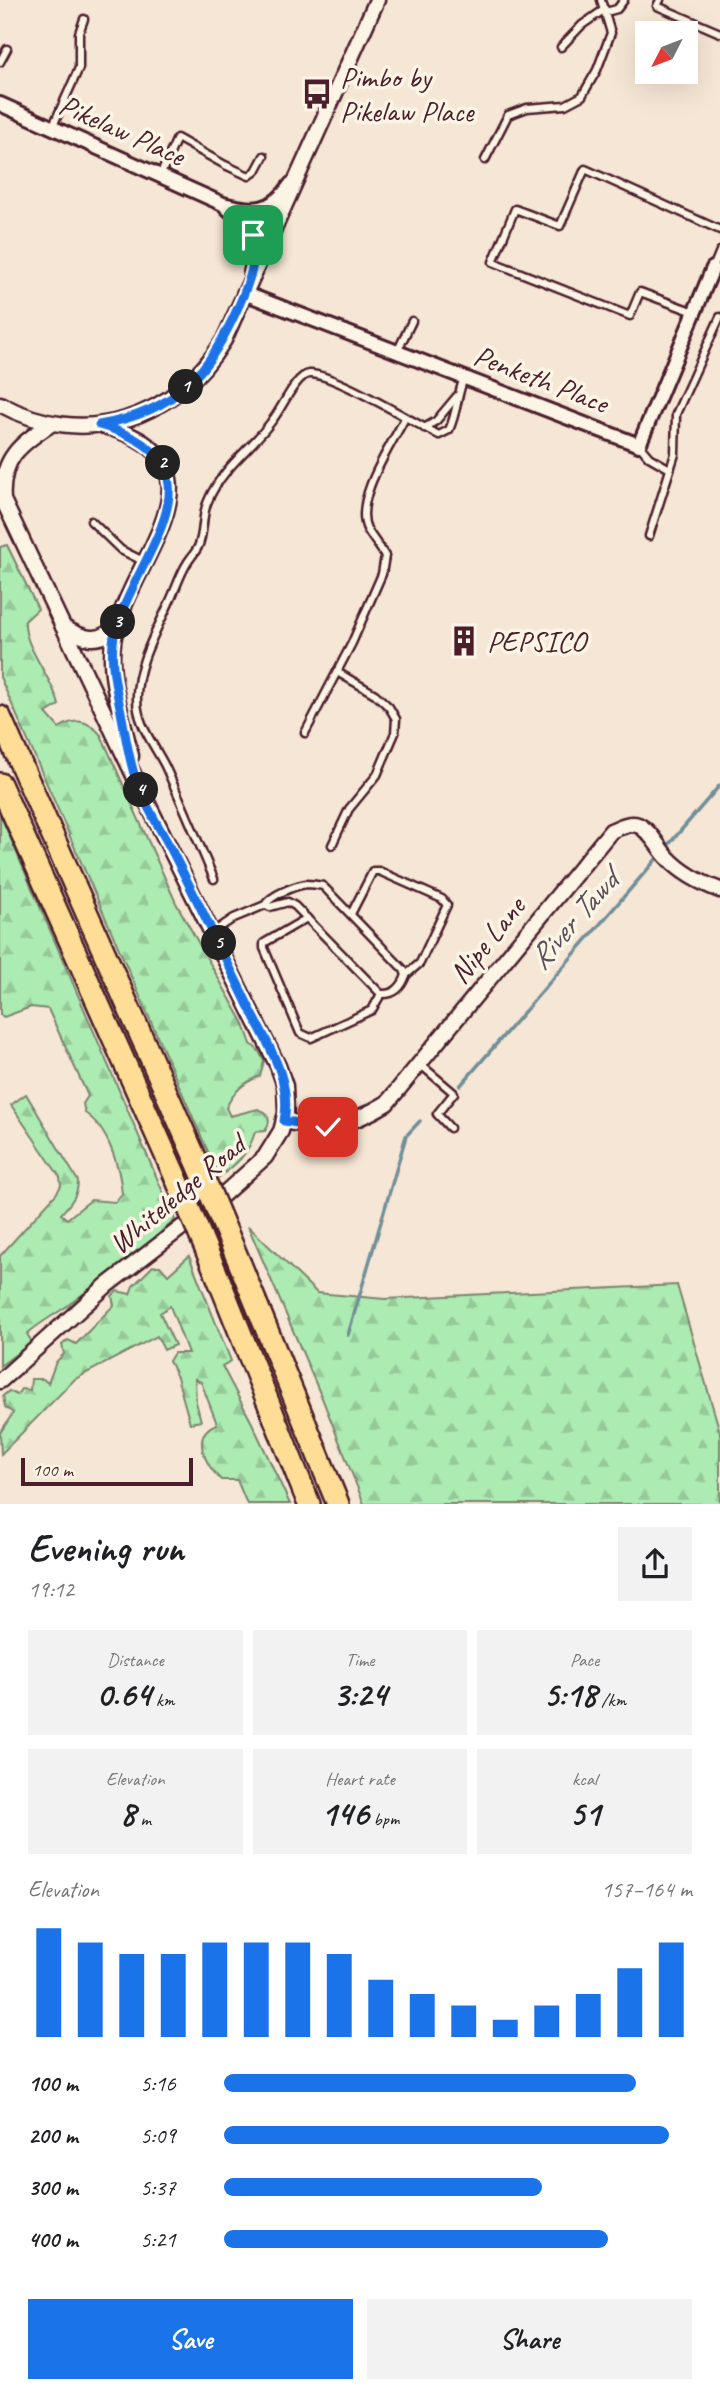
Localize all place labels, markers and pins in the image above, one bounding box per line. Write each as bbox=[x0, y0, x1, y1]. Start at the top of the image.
place label: Pimbo by Pikelaw Place bbox=[340, 58, 476, 130]
bus stop icon: Pimbo by Pikelaw Place bbox=[300, 77, 334, 111]
pin bbox=[223, 205, 283, 265]
pin: 1 bbox=[168, 370, 204, 404]
pin: 2 bbox=[146, 446, 180, 480]
pin: 3 bbox=[100, 604, 136, 640]
place label: PEPSICO bbox=[487, 622, 589, 660]
building icon: PEPSICO bbox=[447, 624, 481, 658]
pin: 4 bbox=[124, 772, 158, 808]
pin: 5 bbox=[202, 926, 236, 960]
pin bbox=[298, 1097, 358, 1157]

